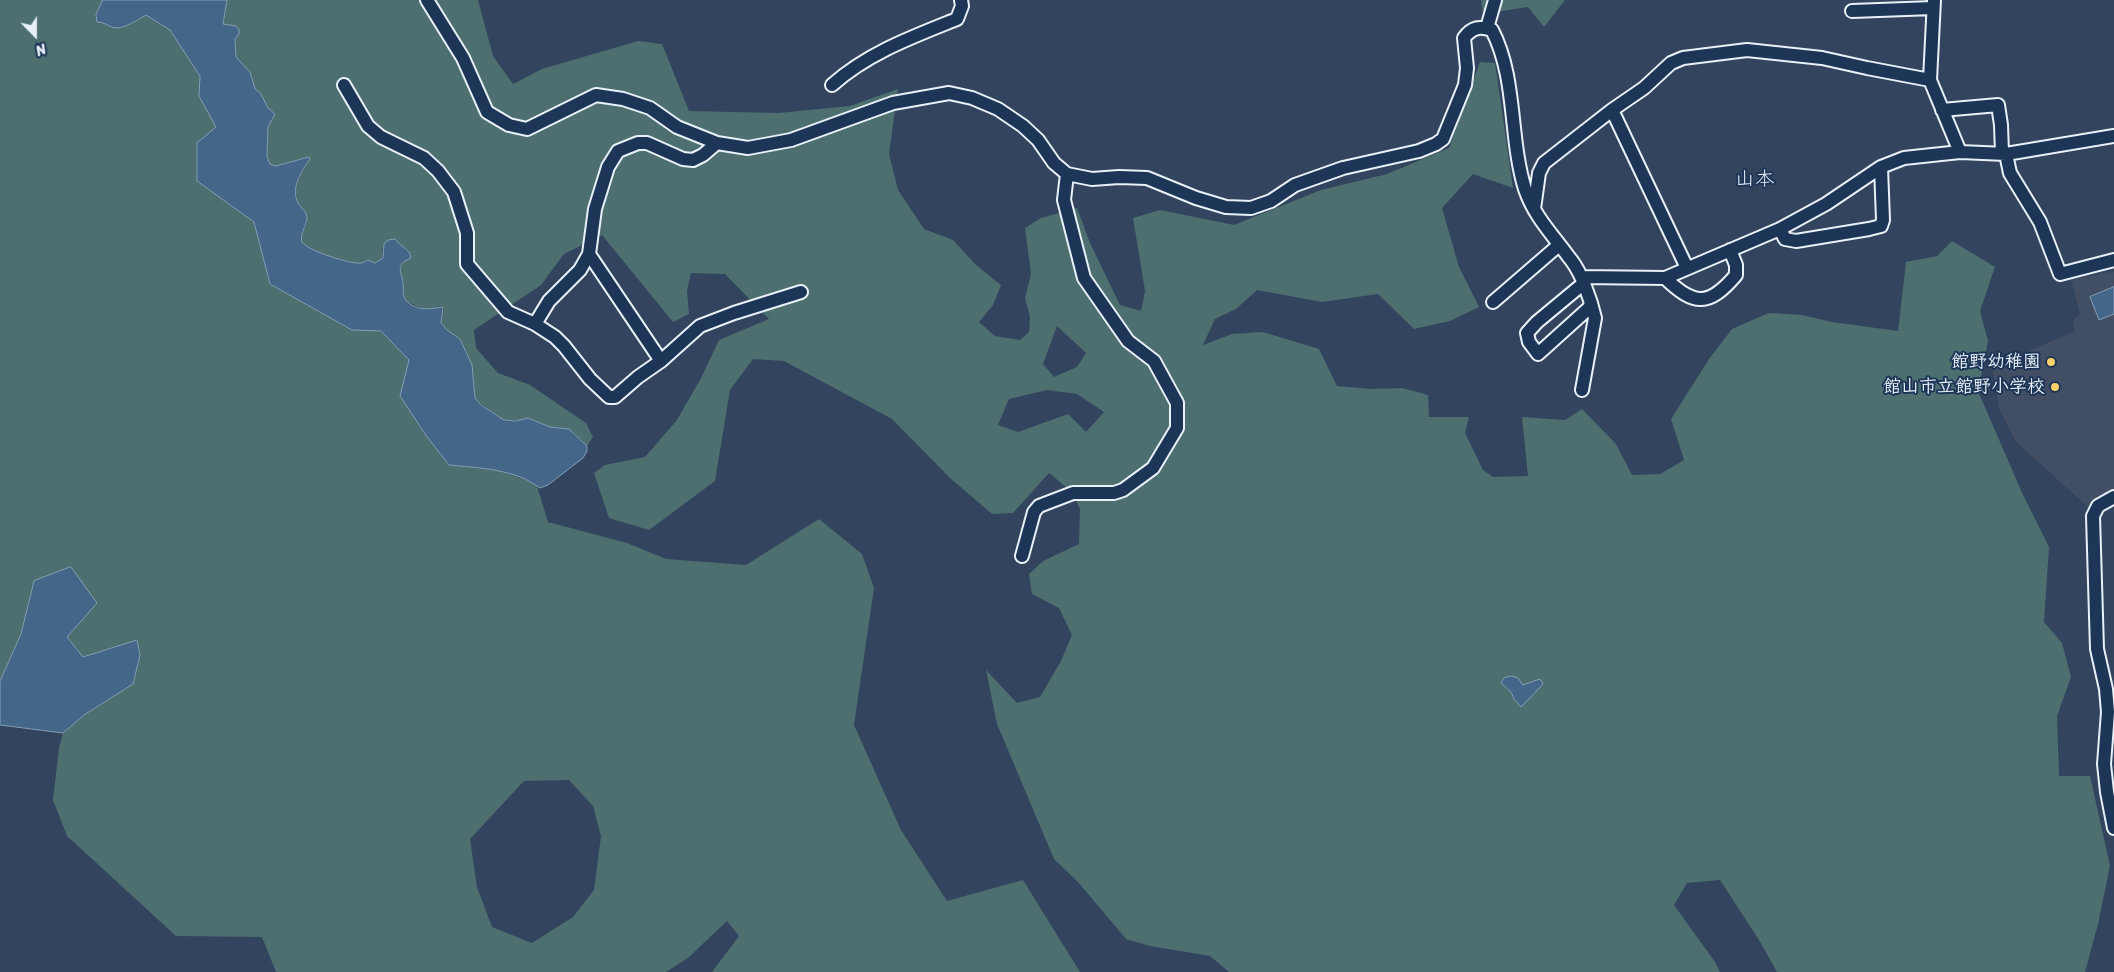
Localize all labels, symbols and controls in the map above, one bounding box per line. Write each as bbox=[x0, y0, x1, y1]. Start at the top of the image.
north arrow bbox=[10, 10, 60, 60]
text: N bbox=[32, 36, 50, 63]
district label: 山本 bbox=[1735, 168, 1775, 192]
place label: 館野幼稚園 bbox=[1951, 351, 2041, 373]
marker: 館野幼稚園 bbox=[2045, 356, 2057, 368]
place label: 館山市立館野小学校 bbox=[1883, 376, 2045, 398]
marker: 館山市立館野小学校 bbox=[2049, 381, 2061, 393]

